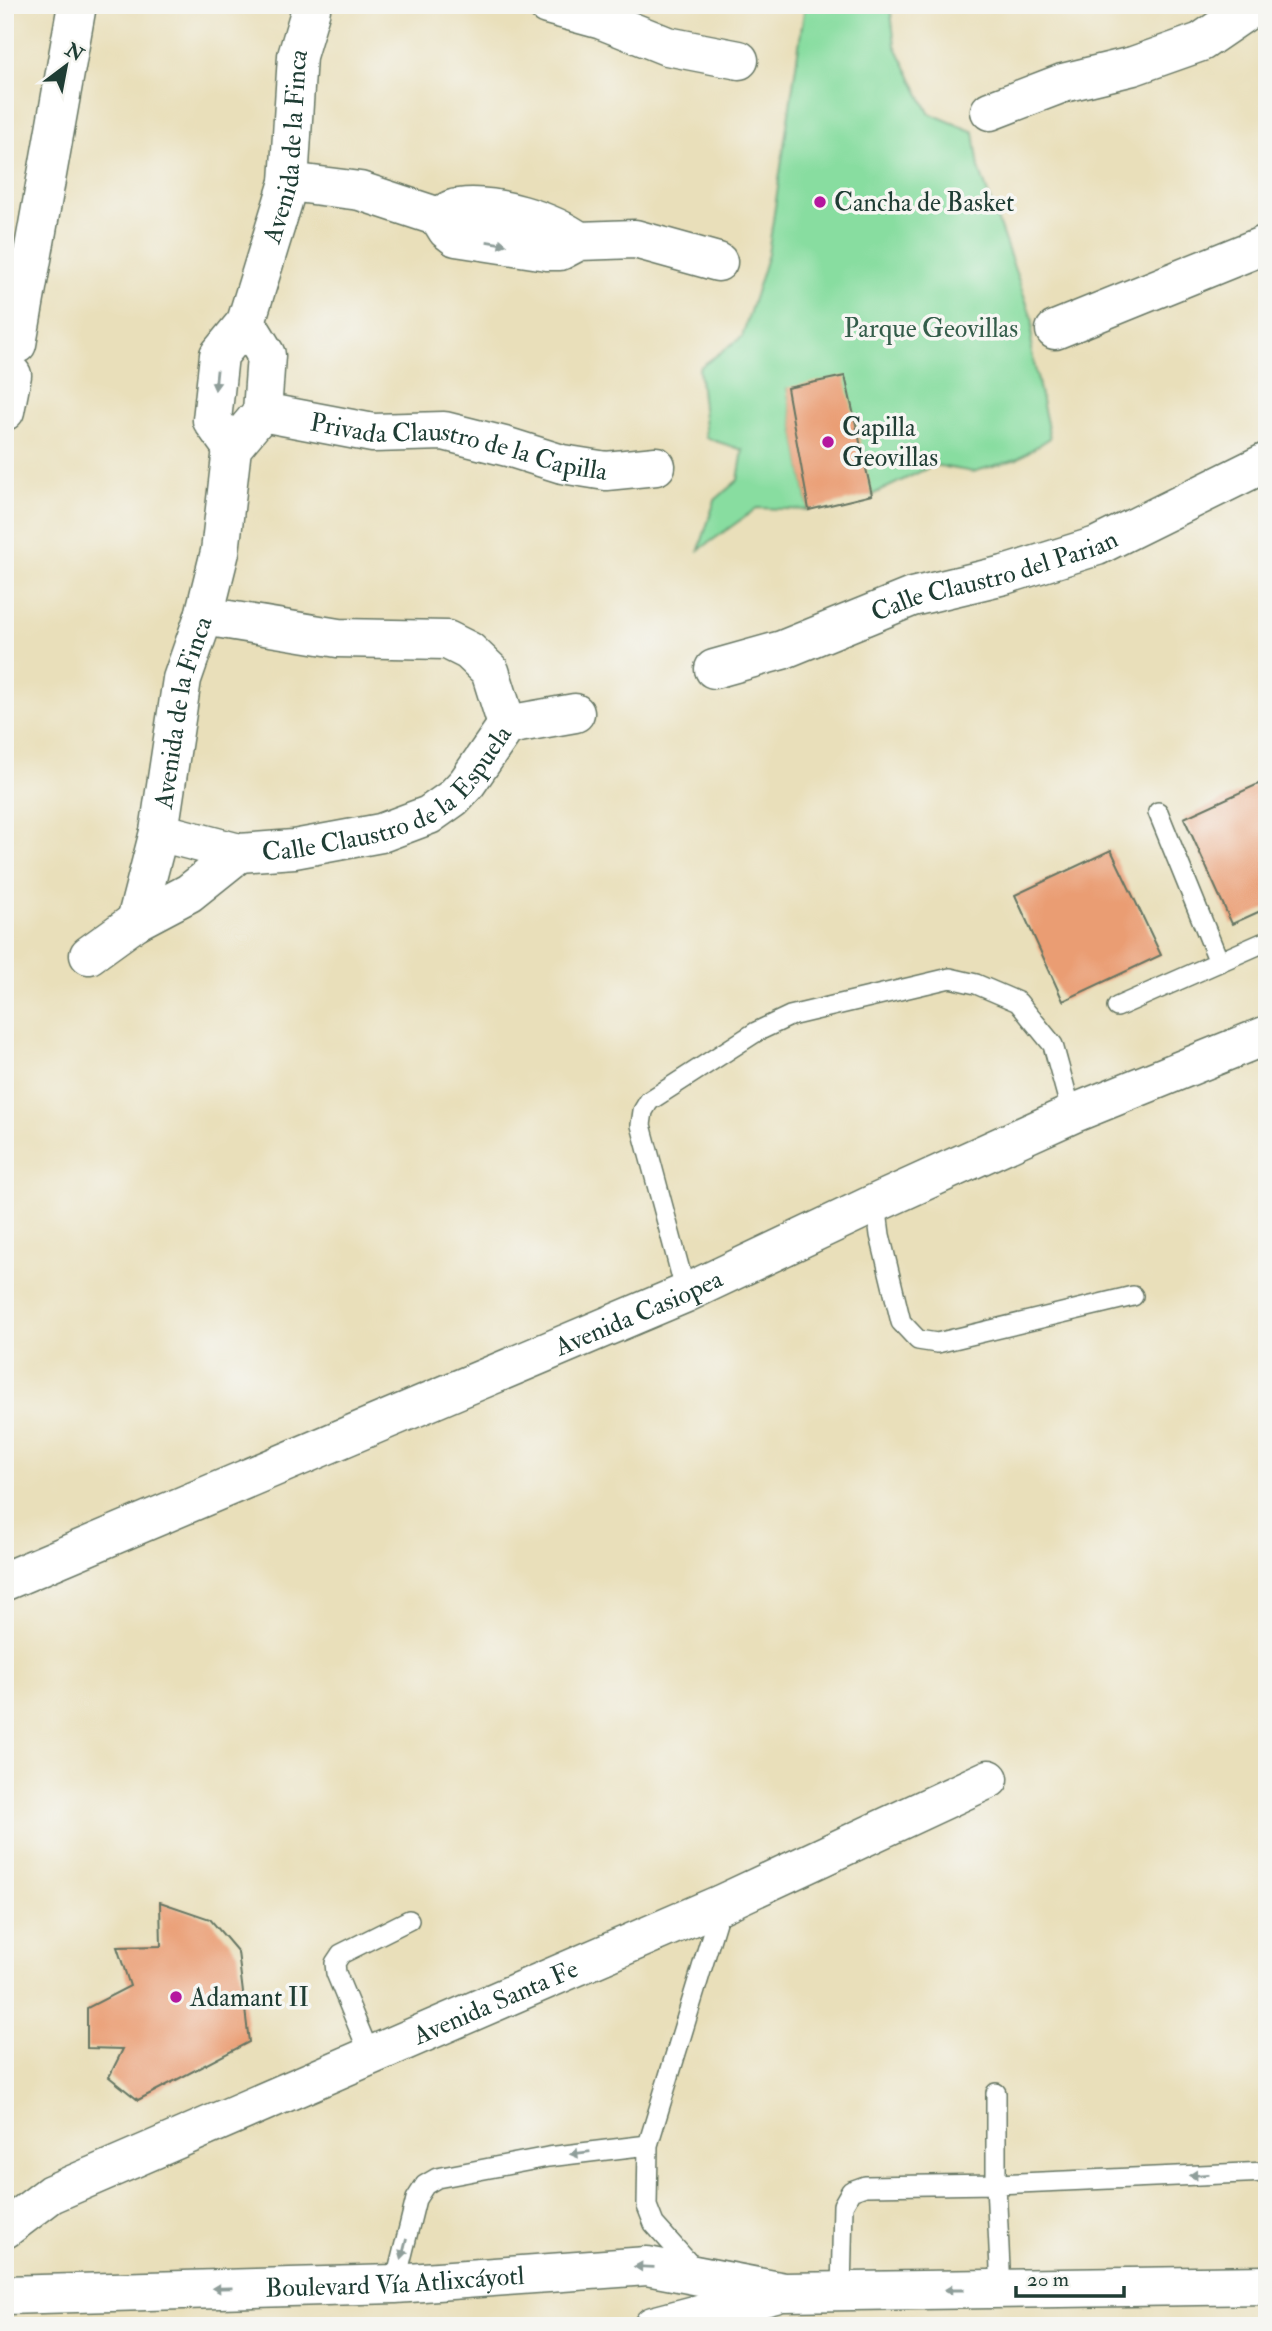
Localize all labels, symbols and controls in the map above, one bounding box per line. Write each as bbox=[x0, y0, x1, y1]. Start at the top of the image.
north arrow bbox=[32, 32, 102, 102]
text: N bbox=[60, 37, 89, 68]
street label: Avenida de la Finca bbox=[256, 45, 315, 248]
place label: Cancha de Basket bbox=[834, 187, 1014, 219]
marker: Cancha de Basket bbox=[812, 194, 828, 210]
one-way arrow bbox=[486, 238, 508, 249]
park label: Parque Geovillas bbox=[844, 313, 1018, 345]
one-way arrow bbox=[211, 369, 222, 391]
street label: Privada Claustro de la Capilla bbox=[308, 406, 610, 488]
place label: Capilla Geovillas bbox=[842, 412, 938, 474]
marker: Capilla Geovillas bbox=[820, 434, 836, 450]
street label: Calle Claustro del Parian bbox=[867, 523, 1123, 629]
street label: Avenida de la Finca bbox=[148, 612, 220, 812]
street label: Calle Claustro de la Espuela bbox=[261, 719, 519, 868]
street label: Avenida Casiopea bbox=[549, 1263, 728, 1364]
street label: Avenida Santa Fe bbox=[407, 1953, 583, 2053]
place label: Adamant II bbox=[189, 1982, 309, 2014]
marker: Adamant II bbox=[168, 1989, 184, 2005]
one-way arrow bbox=[569, 2148, 591, 2159]
one-way arrow bbox=[1187, 2169, 1209, 2180]
one-way arrow bbox=[398, 2238, 409, 2260]
scale bar bbox=[1016, 2254, 1125, 2298]
street label: Boulevard Vía Atlixcáyotl bbox=[265, 2260, 526, 2305]
one-way arrow bbox=[633, 2261, 655, 2273]
text: 20 m bbox=[1027, 2266, 1069, 2293]
one-way arrow bbox=[210, 2282, 232, 2294]
one-way arrow bbox=[942, 2284, 964, 2296]

